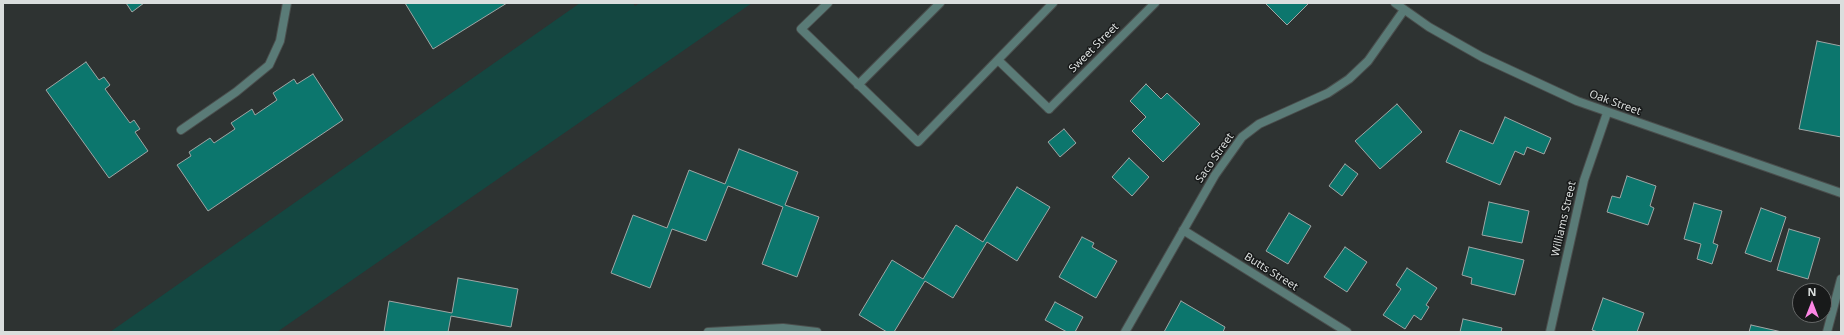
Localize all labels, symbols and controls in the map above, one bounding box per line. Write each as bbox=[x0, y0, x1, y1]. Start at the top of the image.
street label: Sweet Street bbox=[1066, 20, 1122, 76]
street label: Oak Street bbox=[1587, 88, 1643, 118]
street label: Saco Street bbox=[1193, 131, 1237, 185]
street label: Williams Street bbox=[1549, 180, 1579, 258]
street label: Butts Street bbox=[1242, 250, 1300, 294]
north arrow bbox=[1792, 283, 1832, 323]
text: N bbox=[1808, 284, 1816, 299]

